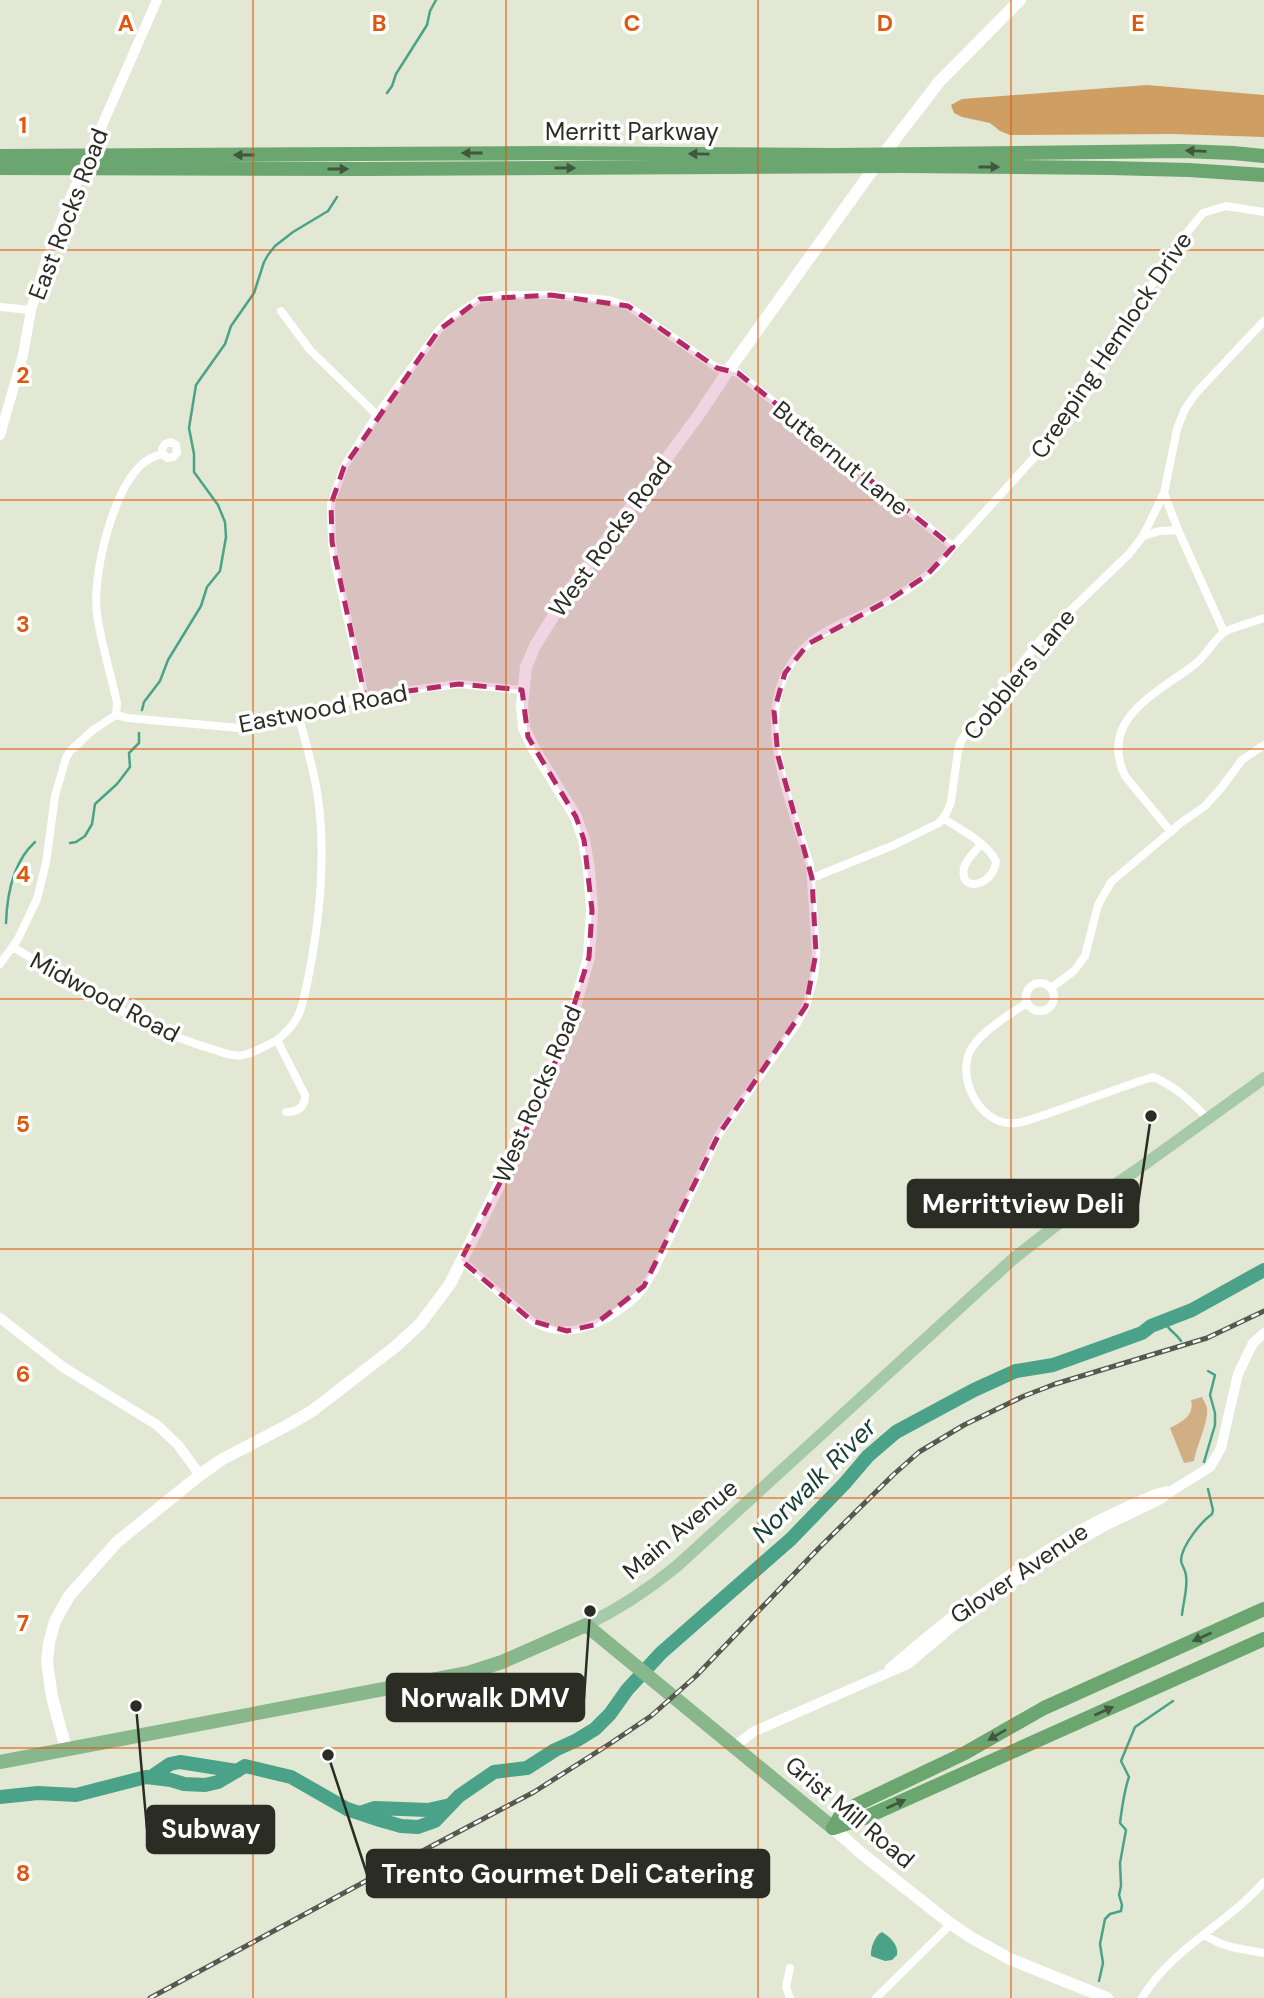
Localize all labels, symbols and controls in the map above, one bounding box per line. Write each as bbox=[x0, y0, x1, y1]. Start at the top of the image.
text: A bbox=[118, 8, 134, 38]
text: B bbox=[372, 8, 386, 38]
text: C bbox=[624, 8, 640, 38]
text: D bbox=[877, 8, 893, 38]
text: E bbox=[1131, 8, 1145, 38]
text: 1 bbox=[19, 110, 27, 140]
street label: Merritt Parkway bbox=[545, 116, 719, 147]
street label: East Rocks Road bbox=[21, 124, 115, 304]
one-way arrow bbox=[1185, 146, 1207, 157]
one-way arrow bbox=[460, 147, 482, 159]
one-way arrow bbox=[688, 148, 710, 160]
one-way arrow bbox=[233, 149, 255, 161]
one-way arrow bbox=[978, 161, 1000, 173]
one-way arrow bbox=[554, 162, 576, 173]
one-way arrow bbox=[327, 163, 349, 175]
street label: Creeping Hemlock Drive bbox=[1023, 226, 1199, 464]
text: 2 bbox=[16, 360, 30, 390]
street label: Butternut Lane bbox=[767, 394, 915, 522]
street label: West Rocks Road bbox=[542, 451, 678, 623]
street label: Cobblers Lane bbox=[956, 602, 1082, 746]
text: 3 bbox=[16, 609, 30, 639]
street label: Eastwood Road bbox=[236, 676, 410, 740]
text: 4 bbox=[16, 859, 31, 889]
street label: Midwood Road bbox=[25, 945, 185, 1049]
street label: West Rocks Road bbox=[486, 1000, 588, 1188]
text: 5 bbox=[16, 1109, 30, 1139]
callout: Merrittview Deli bbox=[908, 1180, 1138, 1227]
text: Merrittview Deli bbox=[922, 1187, 1124, 1221]
text: 6 bbox=[16, 1359, 30, 1389]
water label: Norwalk River bbox=[744, 1409, 885, 1550]
street label: Main Avenue bbox=[616, 1472, 744, 1586]
street label: Glover Avenue bbox=[944, 1516, 1094, 1630]
text: 7 bbox=[17, 1608, 29, 1638]
one-way arrow bbox=[1192, 1631, 1212, 1643]
callout: Norwalk DMV bbox=[387, 1674, 584, 1721]
text: Norwalk DMV bbox=[400, 1681, 570, 1715]
one-way arrow bbox=[1094, 1705, 1114, 1717]
one-way arrow bbox=[987, 1729, 1006, 1741]
street label: Grist Mill Road bbox=[779, 1749, 921, 1875]
one-way arrow bbox=[886, 1798, 906, 1810]
callout: Subway bbox=[147, 1806, 274, 1853]
text: Subway bbox=[161, 1812, 261, 1846]
callout: Trento Gourmet Deli Catering bbox=[367, 1850, 769, 1897]
text: Trento Gourmet Deli Catering bbox=[381, 1857, 755, 1891]
text: 8 bbox=[16, 1858, 30, 1888]

